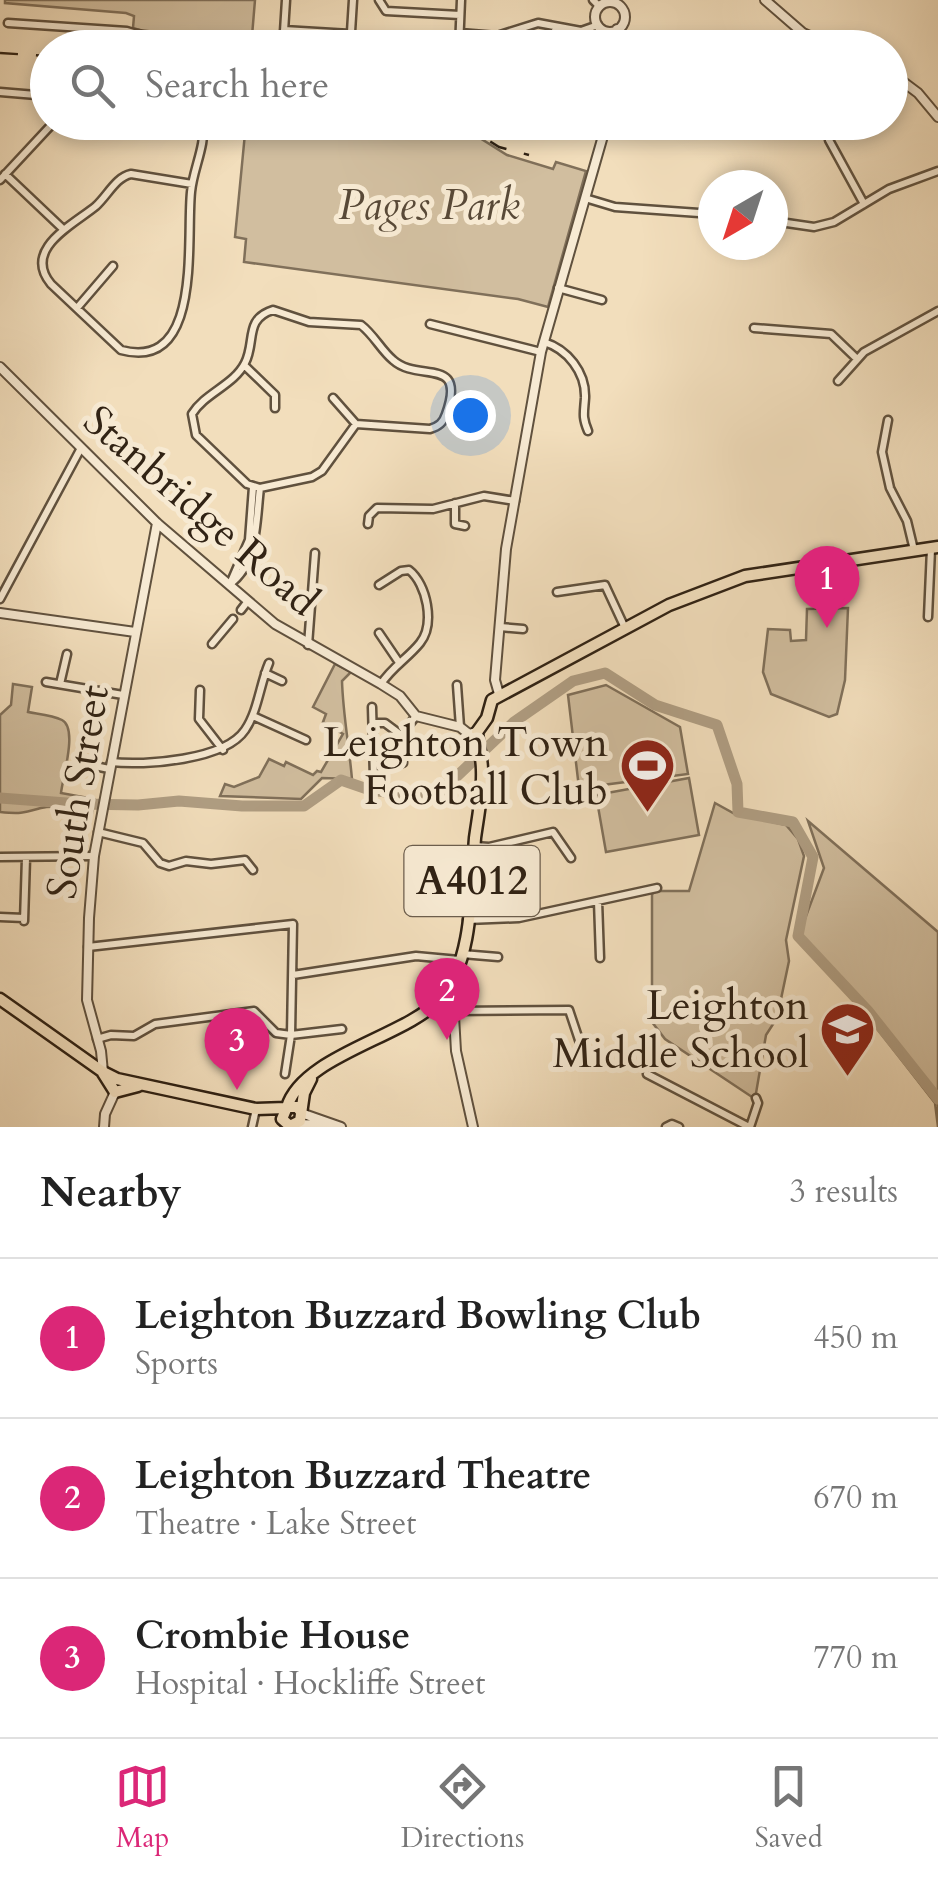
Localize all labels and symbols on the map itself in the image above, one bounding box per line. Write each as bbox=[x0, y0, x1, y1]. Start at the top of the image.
north arrow bbox=[698, 170, 788, 260]
park label: Pages Park bbox=[338, 177, 520, 234]
your location bbox=[445, 390, 496, 441]
street label: Stanbridge Road bbox=[71, 393, 331, 629]
pin: 1 bbox=[794, 546, 860, 628]
street label: South Street bbox=[33, 681, 123, 903]
place label: Leighton Town Football Club bbox=[323, 714, 608, 819]
sports icon: Leighton Town Football Club bbox=[617, 736, 677, 815]
road number: A4012 bbox=[404, 846, 540, 916]
pin: 2 bbox=[414, 958, 480, 1040]
place label: Leighton Middle School bbox=[553, 977, 809, 1082]
school or university icon: Leighton Middle School bbox=[818, 999, 878, 1078]
pin: 3 bbox=[204, 1008, 270, 1090]

